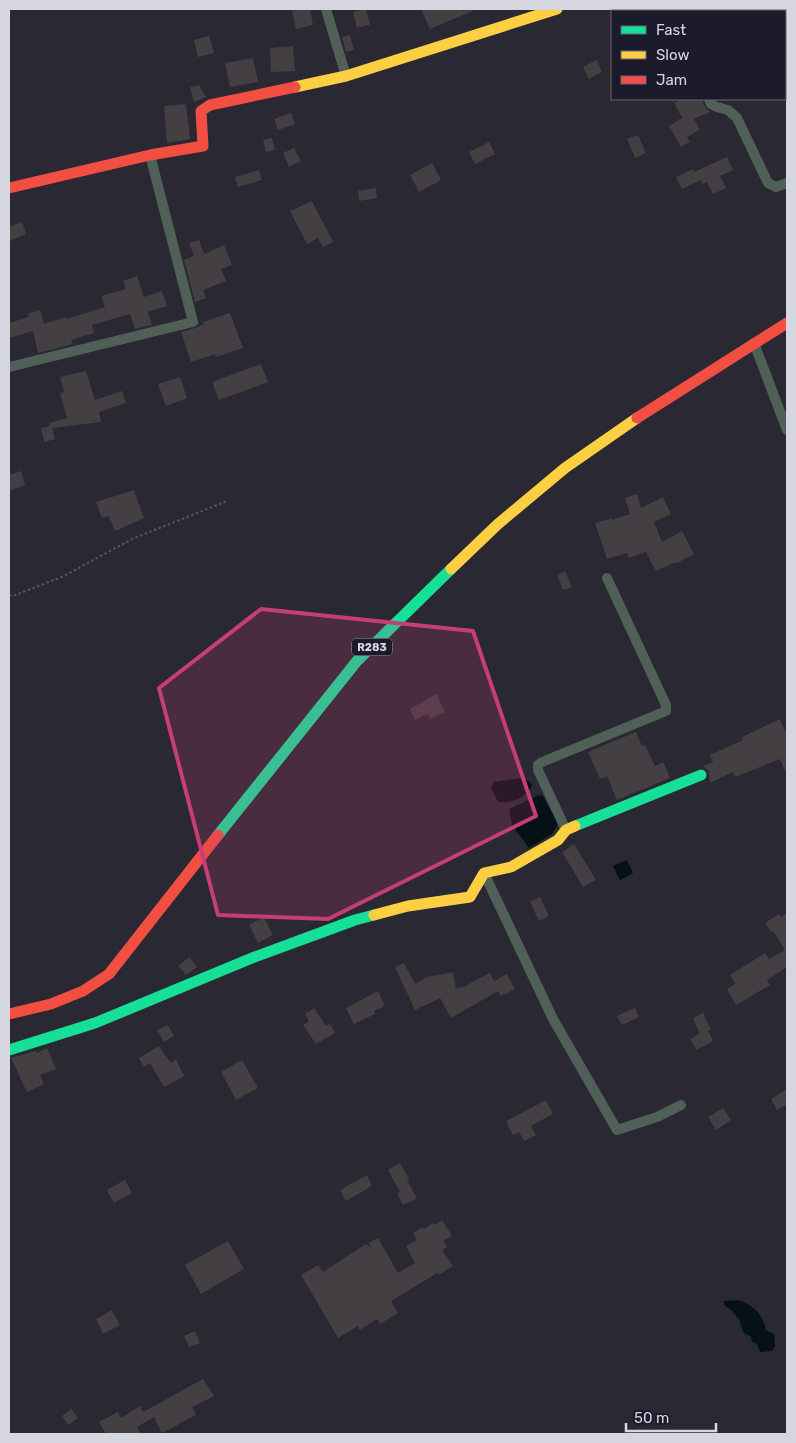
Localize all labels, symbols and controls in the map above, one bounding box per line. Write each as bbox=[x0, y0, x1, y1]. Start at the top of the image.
legend bbox=[611, 10, 786, 100]
text: Fast bbox=[656, 21, 686, 39]
text: Slow bbox=[656, 46, 689, 64]
text: Jam bbox=[656, 71, 687, 89]
road number: R283 bbox=[352, 638, 392, 656]
scale bar bbox=[626, 1400, 716, 1432]
text: 50 m bbox=[634, 1409, 669, 1427]

